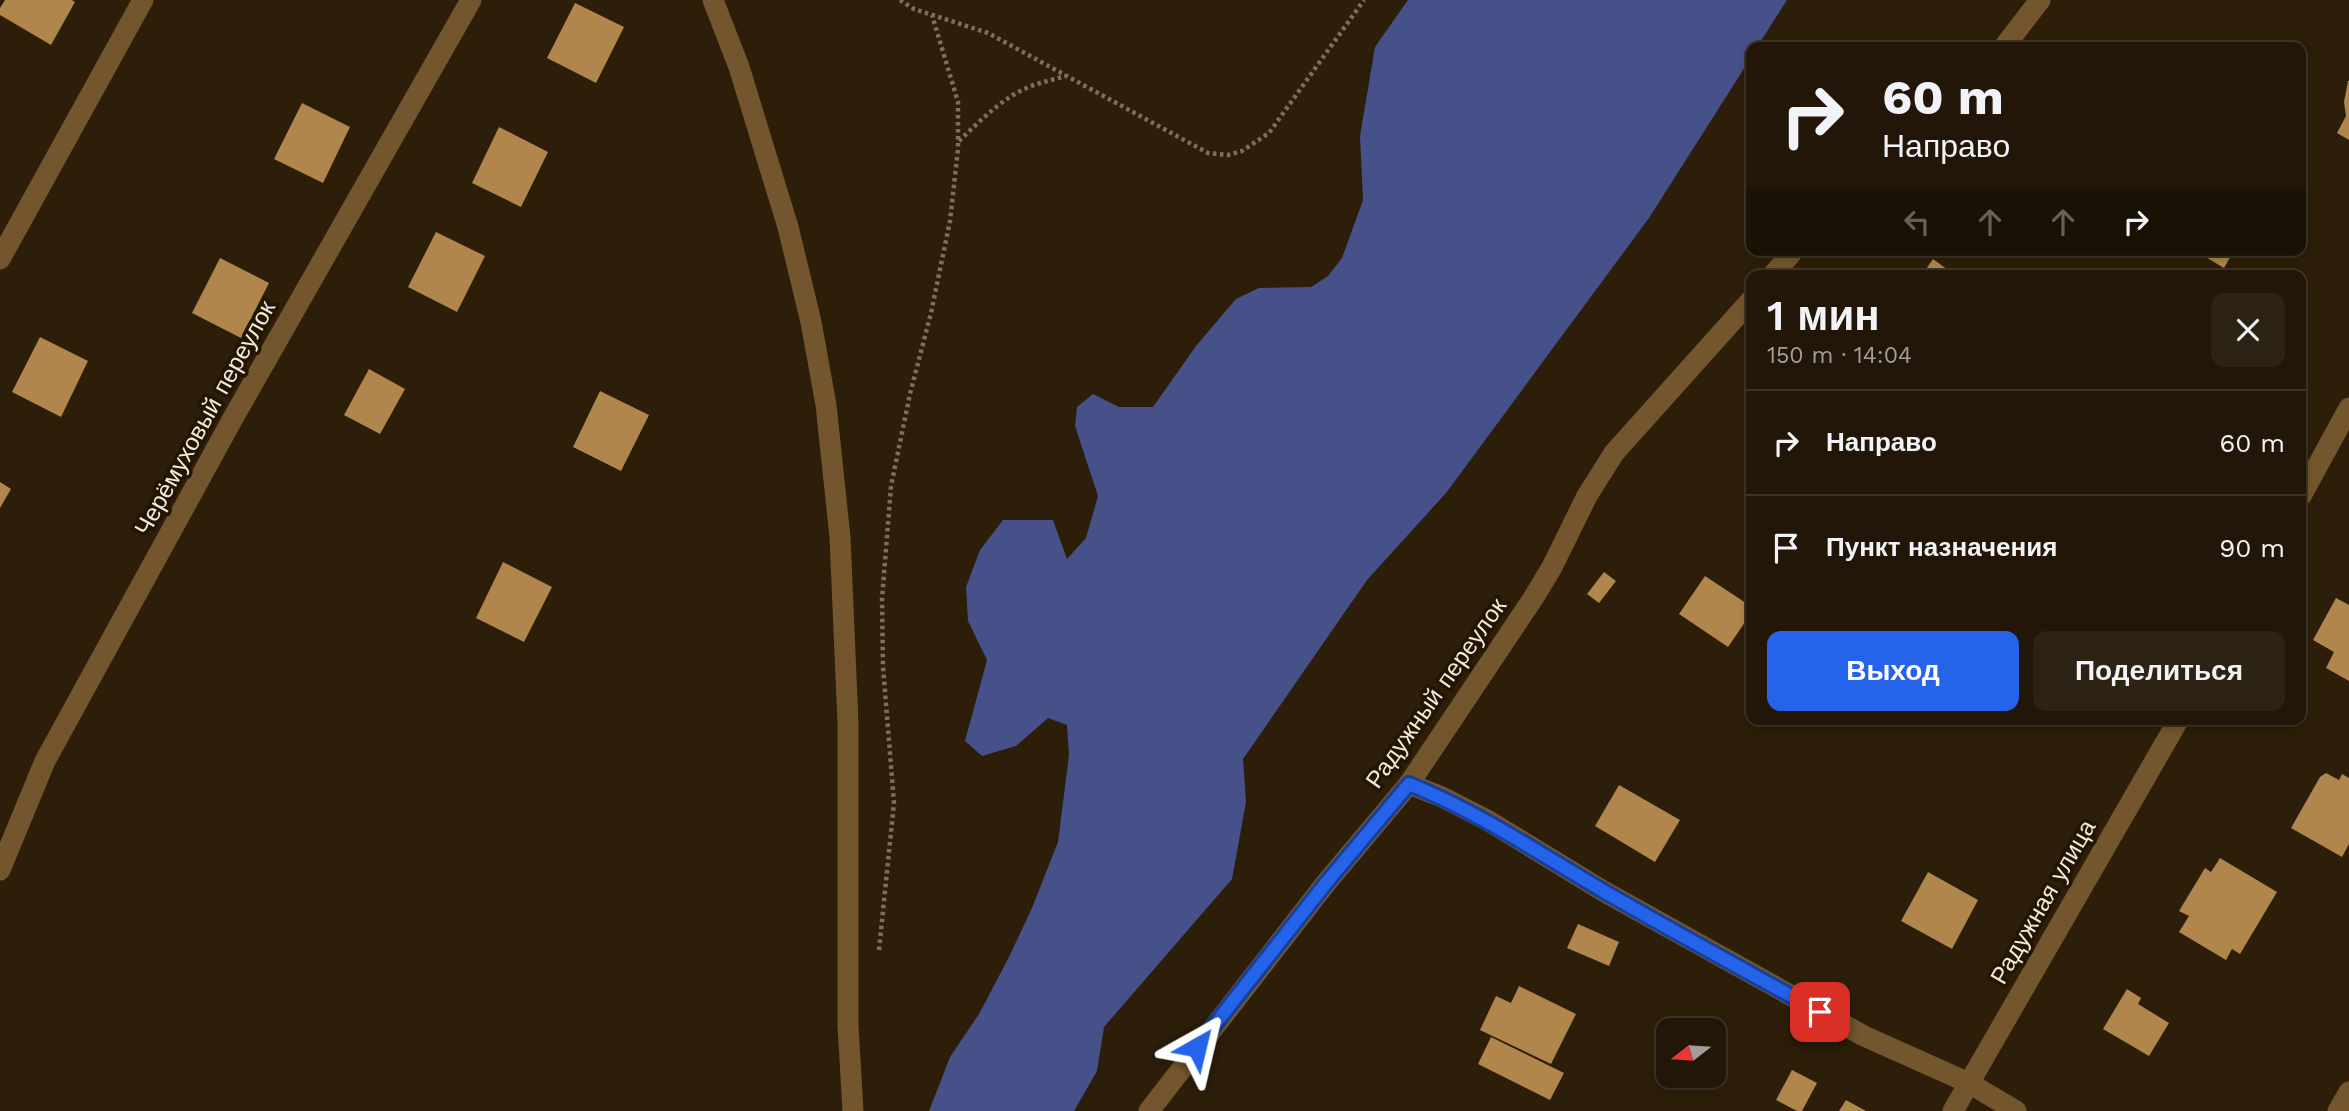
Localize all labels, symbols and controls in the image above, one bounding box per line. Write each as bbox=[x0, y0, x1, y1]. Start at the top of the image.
text: 60 m bbox=[1882, 68, 2004, 126]
icon: right bbox=[1767, 70, 1858, 161]
text: Направо bbox=[1882, 127, 2010, 165]
icon: left bbox=[1898, 203, 1936, 241]
icon: ahead bbox=[1971, 203, 2009, 241]
icon: ahead bbox=[2044, 203, 2082, 241]
icon: right bbox=[2117, 203, 2155, 241]
text: 1 мин bbox=[1767, 291, 1880, 340]
button: close bbox=[2211, 293, 2285, 367]
street label: Черёмуховый переулок bbox=[129, 295, 281, 540]
text: 150 m · 14:04 bbox=[1767, 342, 1912, 369]
icon: right bbox=[1767, 424, 1805, 462]
text: Направо bbox=[1826, 427, 1937, 457]
text: 60 m bbox=[2219, 428, 2285, 458]
icon: arrive bbox=[1767, 529, 1805, 567]
text: Пункт назначения bbox=[1826, 532, 2057, 562]
text: 90 m bbox=[2219, 533, 2285, 563]
street label: Радужный переулок bbox=[1360, 592, 1512, 793]
button: Выход bbox=[1767, 631, 2019, 711]
button: Поделиться bbox=[2033, 631, 2285, 711]
street label: Радужная улица bbox=[1985, 814, 2102, 989]
pin bbox=[1790, 982, 1850, 1042]
icon: arrive bbox=[1801, 993, 1839, 1031]
position arrow bbox=[1160, 1010, 1234, 1084]
north arrow bbox=[1656, 1018, 1726, 1088]
map controls bbox=[1656, 1018, 1726, 1088]

